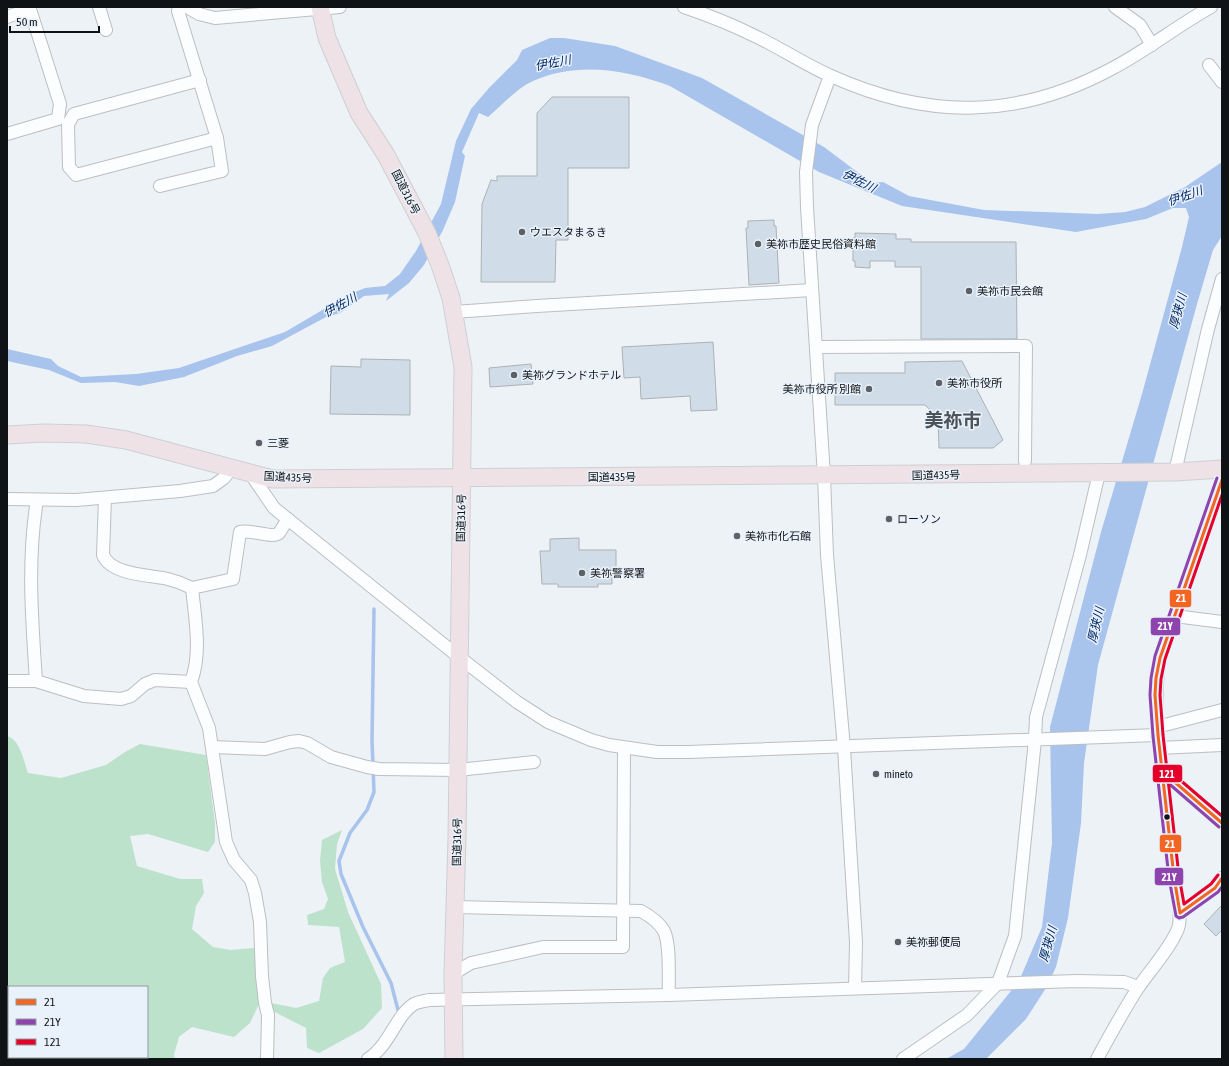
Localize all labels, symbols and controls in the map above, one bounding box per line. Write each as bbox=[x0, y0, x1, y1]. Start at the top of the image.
scale bar bbox=[10, 8, 99, 34]
text: 50 m bbox=[16, 15, 38, 29]
water label: 伊佐川 bbox=[534, 52, 574, 73]
water label: 伊佐川 bbox=[840, 167, 880, 196]
street label: 国道316号 bbox=[390, 168, 422, 216]
water label: 伊佐川 bbox=[1166, 183, 1206, 208]
place label: ウエスタまるき bbox=[530, 226, 607, 238]
marker: ウエスタまるき bbox=[517, 227, 527, 237]
place label: 美袮市歴史民俗資料館 bbox=[766, 238, 876, 250]
marker: 美袮市歴史民俗資料館 bbox=[753, 239, 763, 249]
place label: 美祢市民会館 bbox=[977, 285, 1043, 297]
marker: 美祢市民会館 bbox=[964, 286, 974, 296]
water label: 伊佐川 bbox=[321, 289, 361, 320]
water label: 厚狭川 bbox=[1167, 290, 1190, 330]
place label: 美祢グランドホテル bbox=[522, 369, 621, 381]
marker: 美祢グランドホテル bbox=[509, 370, 519, 380]
place label: 美祢市役所 bbox=[947, 377, 1003, 389]
marker: 美祢市役所 bbox=[934, 378, 944, 388]
place label: 美祢市役所 別館 bbox=[782, 383, 861, 395]
marker: 美祢市役所 別館 bbox=[864, 384, 874, 394]
district label: 美祢市 bbox=[924, 409, 982, 431]
place label: 三菱 bbox=[267, 437, 289, 449]
marker: 三菱 bbox=[254, 438, 264, 448]
street label: 国道435号 bbox=[912, 469, 960, 481]
street label: 国道435号 bbox=[263, 470, 313, 484]
street label: 国道435号 bbox=[588, 471, 636, 483]
street label: 国道316号 bbox=[455, 494, 467, 542]
place label: ローソン bbox=[897, 513, 941, 525]
marker: ローソン bbox=[884, 514, 894, 524]
place label: 美袮市化石館 bbox=[745, 530, 811, 542]
marker: 美袮市化石館 bbox=[732, 531, 742, 541]
place label: 美祢警察署 bbox=[590, 567, 645, 579]
marker: 美祢警察署 bbox=[577, 568, 587, 578]
line badge: 21 bbox=[1169, 589, 1192, 608]
text: 21 bbox=[1176, 592, 1186, 604]
water label: 厚狭川 bbox=[1085, 604, 1107, 644]
line badge: 21Y bbox=[1150, 617, 1181, 636]
text: 21Y bbox=[1157, 620, 1173, 632]
line badge: 121 bbox=[1152, 764, 1183, 783]
place label: mineto bbox=[884, 768, 913, 780]
text: 121 bbox=[1159, 768, 1175, 780]
marker: mineto bbox=[871, 769, 881, 779]
unlabelled marker bbox=[1162, 812, 1172, 822]
street label: 国道316号 bbox=[451, 818, 463, 866]
line badge: 21 bbox=[1159, 834, 1182, 853]
text: 21 bbox=[1165, 838, 1175, 850]
line badge: 21Y bbox=[1154, 867, 1184, 886]
text: 21Y bbox=[1161, 871, 1177, 883]
water label: 厚狭川 bbox=[1036, 923, 1060, 963]
place label: 美祢郵便局 bbox=[906, 936, 961, 948]
marker: 美祢郵便局 bbox=[893, 937, 903, 947]
legend bbox=[8, 986, 148, 1058]
text: 21 bbox=[44, 995, 56, 1009]
text: 21Y bbox=[44, 1015, 61, 1029]
text: 121 bbox=[44, 1035, 61, 1049]

